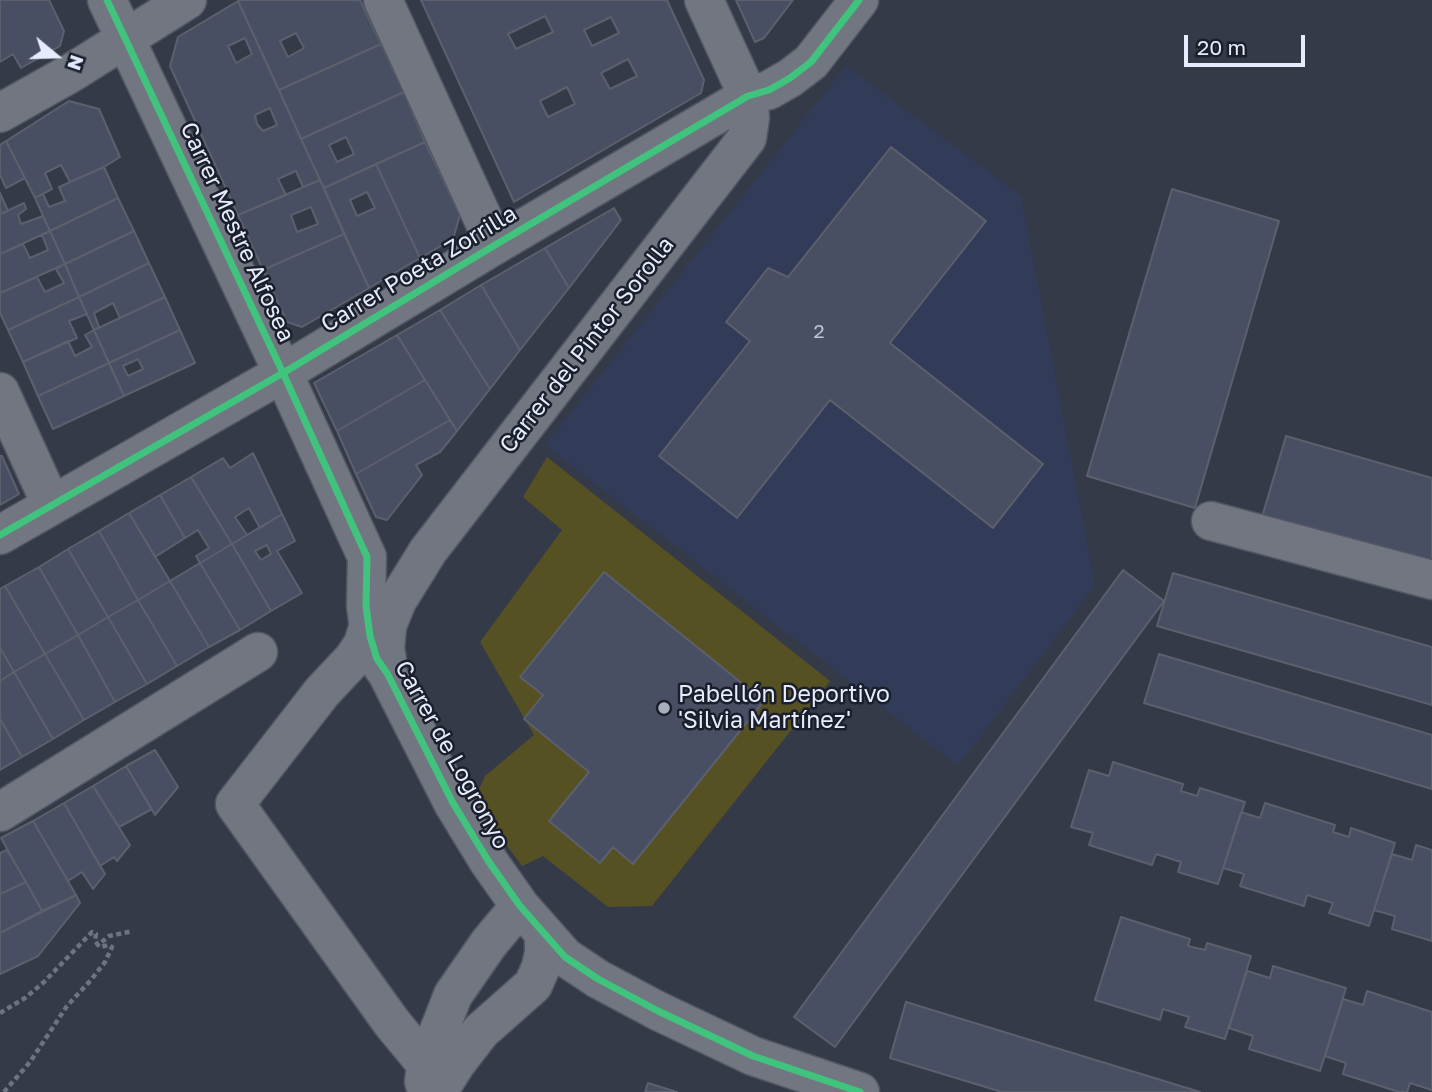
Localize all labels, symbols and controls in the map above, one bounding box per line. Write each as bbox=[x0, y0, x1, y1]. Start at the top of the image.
north arrow bbox=[21, 21, 91, 91]
scale bar bbox=[1187, 21, 1308, 65]
text: 20 m bbox=[1197, 34, 1246, 60]
text: N bbox=[63, 52, 90, 74]
street label: Carrer Mestre Alfosea bbox=[174, 118, 300, 346]
street label: Carrer Poeta Zorrilla bbox=[316, 200, 522, 338]
street label: Carrer del Pintor Sorolla bbox=[494, 231, 680, 459]
house number: 2 bbox=[813, 321, 825, 343]
street label: Carrer de Logronyo bbox=[389, 656, 515, 854]
place label: Pabellón Deportivo 'Silvia Martínez' bbox=[678, 681, 890, 735]
marker: Pabellón Deportivo 'Silvia Martínez' bbox=[656, 700, 672, 716]

